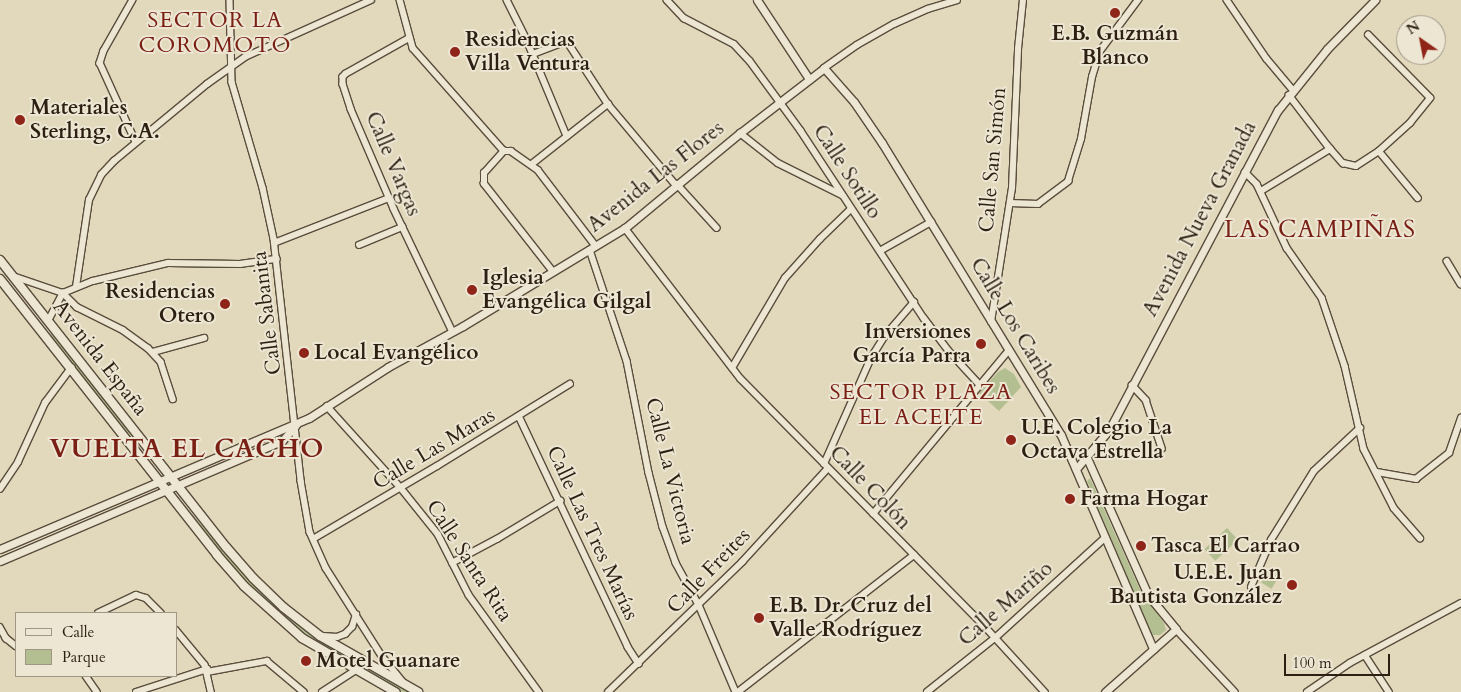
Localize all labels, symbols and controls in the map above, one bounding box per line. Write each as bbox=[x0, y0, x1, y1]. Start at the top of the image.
district label: SECTOR LA COROMOTO bbox=[138, 7, 292, 58]
marker: E.B. Guzmán Blanco bbox=[1109, 7, 1121, 19]
north arrow bbox=[1396, 15, 1446, 65]
text: N bbox=[1403, 17, 1423, 39]
place label: E.B. Guzmán Blanco bbox=[1051, 21, 1179, 71]
place label: Residencias Villa Ventura bbox=[465, 27, 590, 77]
marker: Residencias Villa Ventura bbox=[449, 46, 461, 58]
street label: Calle San Simón bbox=[974, 86, 1012, 234]
place label: Materiales Sterling, C.A. bbox=[30, 95, 160, 145]
street label: Calle Vargas bbox=[360, 108, 426, 220]
marker: Materiales Sterling, C.A. bbox=[14, 114, 26, 126]
street label: Avenida Las Flores bbox=[583, 116, 729, 238]
street label: Avenida Nueva Granada bbox=[1138, 117, 1262, 321]
street label: Calle Sotillo bbox=[807, 120, 887, 224]
district label: LAS CAMPIÑAS bbox=[1222, 216, 1418, 244]
street label: Calle Sabanita bbox=[247, 250, 287, 376]
street label: Calle Los Caribes bbox=[964, 253, 1066, 399]
place label: Iglesia Evangélica Gilgal bbox=[482, 265, 651, 315]
place label: Residencias Otero bbox=[105, 279, 215, 329]
marker: Iglesia Evangélica Gilgal bbox=[466, 284, 478, 296]
street label: Avenida España bbox=[47, 295, 153, 421]
marker: Residencias Otero bbox=[219, 298, 231, 310]
place label: Inversiones García Parra bbox=[853, 319, 971, 369]
marker: Inversiones García Parra bbox=[975, 338, 987, 350]
place label: Local Evangélico bbox=[314, 340, 479, 366]
marker: Local Evangélico bbox=[298, 347, 310, 359]
district label: SECTOR PLAZA EL ACEITE bbox=[828, 379, 1014, 431]
street label: Calle La Victoria bbox=[640, 395, 700, 547]
street label: Calle Las Maras bbox=[368, 403, 500, 495]
place label: U.E. Colegio La Octava Estrella bbox=[1021, 415, 1172, 465]
district label: VUELTA EL CACHO bbox=[48, 433, 326, 465]
marker: U.E. Colegio La Octava Estrella bbox=[1005, 434, 1017, 446]
street label: Calle Colón bbox=[824, 441, 916, 535]
street label: Calle Las Tres Marías bbox=[541, 442, 643, 624]
place label: Farma Hogar bbox=[1080, 486, 1208, 512]
marker: Farma Hogar bbox=[1064, 493, 1076, 505]
street label: Calle Santa Rita bbox=[420, 495, 518, 627]
street label: Calle Freites bbox=[662, 523, 756, 619]
place label: Tasca El Carrao bbox=[1151, 533, 1300, 559]
marker: Tasca El Carrao bbox=[1135, 540, 1147, 552]
street label: Calle Mariño bbox=[954, 556, 1058, 652]
place label: U.E.E. Juan Bautista González bbox=[1109, 560, 1282, 610]
marker: U.E.E. Juan Bautista González bbox=[1286, 579, 1298, 591]
place label: E.B. Dr. Cruz del Valle Rodríguez bbox=[769, 593, 932, 643]
legend bbox=[15, 612, 178, 677]
marker: E.B. Dr. Cruz del Valle Rodríguez bbox=[753, 612, 765, 624]
text: Calle bbox=[62, 622, 94, 642]
scale bar bbox=[1286, 644, 1392, 676]
text: Parque bbox=[62, 647, 106, 667]
place label: Motel Guanare bbox=[316, 648, 460, 674]
text: 100 m bbox=[1292, 653, 1332, 673]
marker: Motel Guanare bbox=[300, 655, 312, 667]

